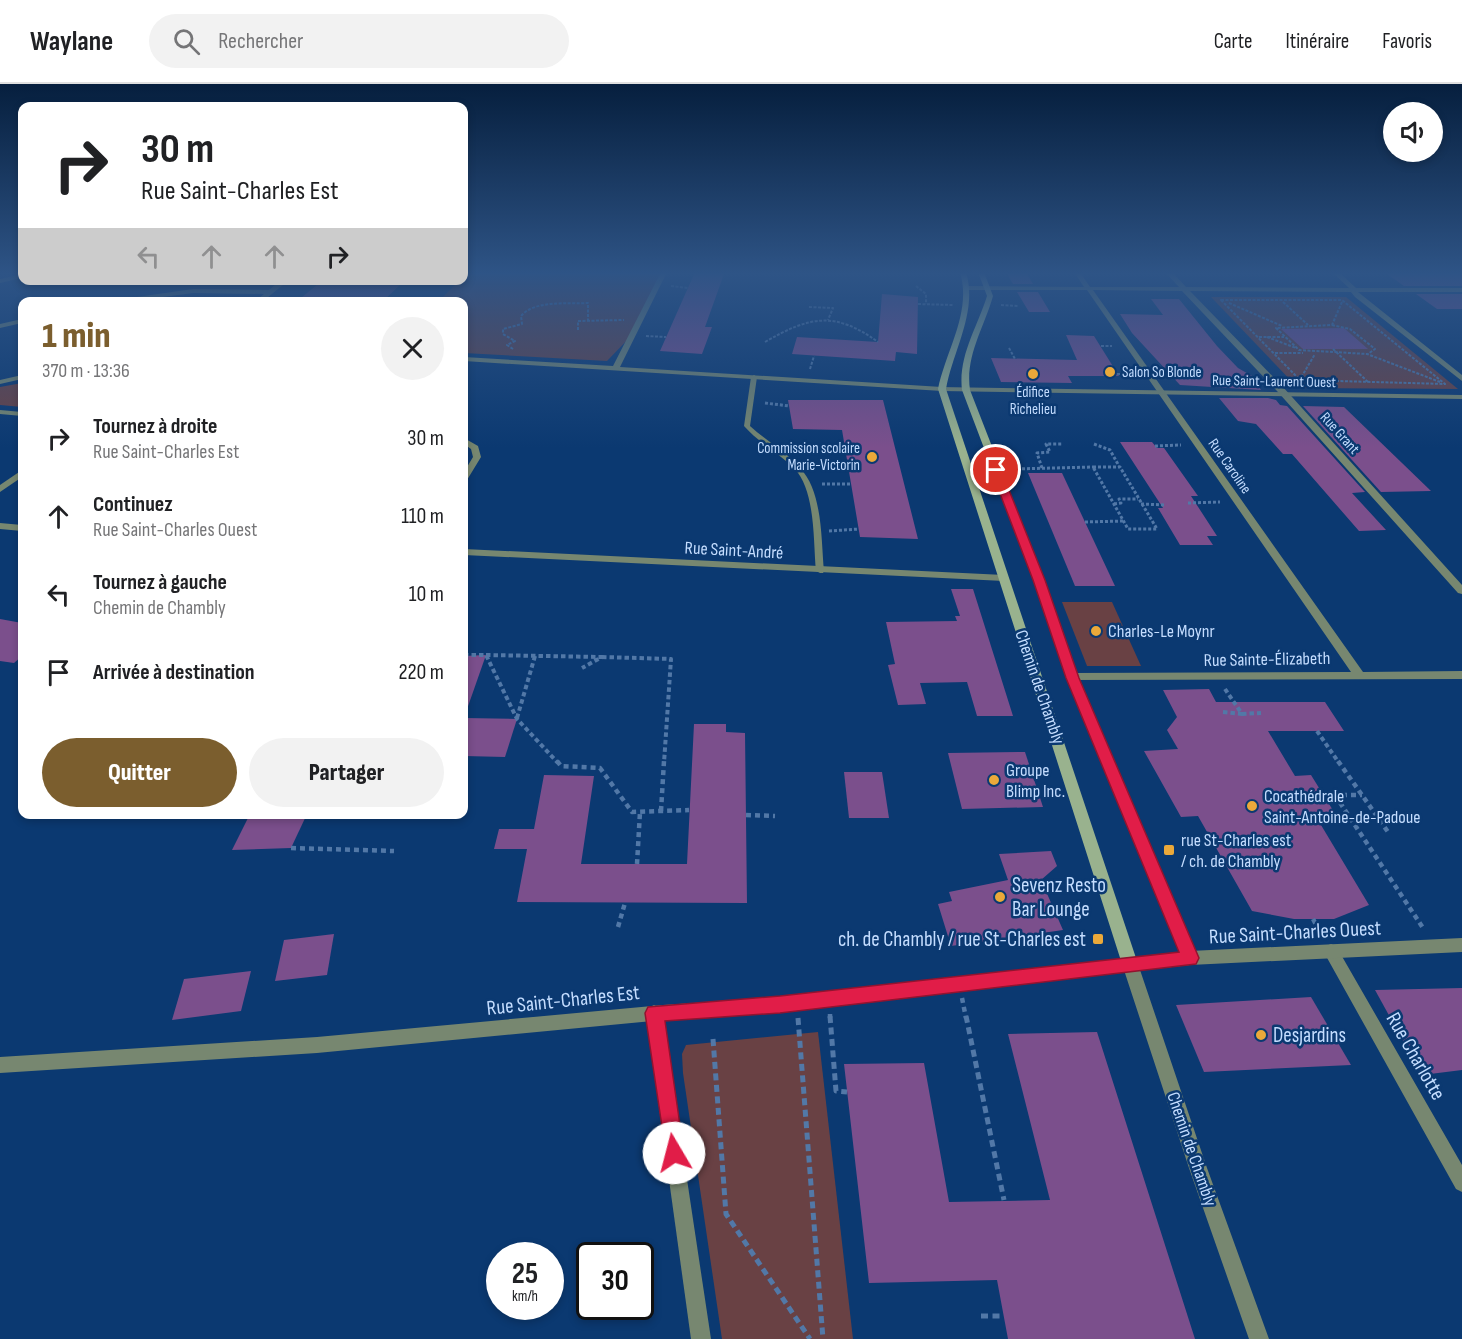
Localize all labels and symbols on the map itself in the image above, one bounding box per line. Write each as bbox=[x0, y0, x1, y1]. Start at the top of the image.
place label: Salon So Blonde bbox=[1122, 363, 1201, 382]
marker: Salon So Blonde bbox=[1103, 365, 1117, 379]
marker: Édifice Richelieu bbox=[1026, 367, 1040, 381]
street label: Rue Saint-Laurent Ouest bbox=[1212, 371, 1337, 392]
place label: Édifice Richelieu bbox=[1010, 383, 1056, 419]
street label: Rue Grant bbox=[1316, 408, 1364, 459]
street label: Rue Caroline bbox=[1204, 435, 1255, 498]
place label: Commission scolaire Marie-Victorin bbox=[757, 439, 860, 475]
pin bbox=[970, 444, 1021, 495]
marker: Commission scolaire Marie-Victorin bbox=[865, 450, 879, 464]
street label: Rue Saint-André bbox=[684, 537, 784, 564]
place label: Charles-Le Moynr bbox=[1108, 621, 1215, 642]
marker: Charles-Le Moynr bbox=[1089, 624, 1103, 638]
street label: Chemin de Chambly bbox=[1010, 627, 1069, 747]
street label: Rue Sainte-Élizabeth bbox=[1203, 648, 1331, 671]
place label: Groupe Blimp Inc. bbox=[1006, 760, 1065, 802]
marker: Groupe Blimp Inc. bbox=[987, 773, 1001, 787]
place label: Cocathédrale Saint-Antoine-de-Padoue bbox=[1264, 786, 1421, 828]
marker: Cocathédrale Saint-Antoine-de-Padoue bbox=[1245, 799, 1259, 813]
place label: rue St-Charles est / ch. de Chambly bbox=[1181, 830, 1292, 872]
marker: rue St-Charles est / ch. de Chambly bbox=[1162, 843, 1176, 857]
place label: Sevenz Resto Bar Lounge bbox=[1012, 873, 1106, 922]
marker: Sevenz Resto Bar Lounge bbox=[993, 890, 1007, 904]
street label: Rue Saint-Charles Ouest bbox=[1208, 916, 1382, 949]
place label: ch. de Chambly / rue St-Charles est bbox=[838, 927, 1086, 952]
marker: ch. de Chambly / rue St-Charles est bbox=[1091, 932, 1105, 946]
street label: Rue Saint-Charles Est bbox=[485, 980, 641, 1021]
street label: Rue Charlotte bbox=[1380, 1008, 1451, 1105]
place label: Desjardins bbox=[1273, 1023, 1346, 1048]
marker: Desjardins bbox=[1254, 1028, 1268, 1042]
street label: Chemin de Chambly bbox=[1162, 1089, 1221, 1209]
position arrow bbox=[642, 1121, 706, 1185]
speed limit sign: 30 bbox=[576, 1242, 654, 1320]

